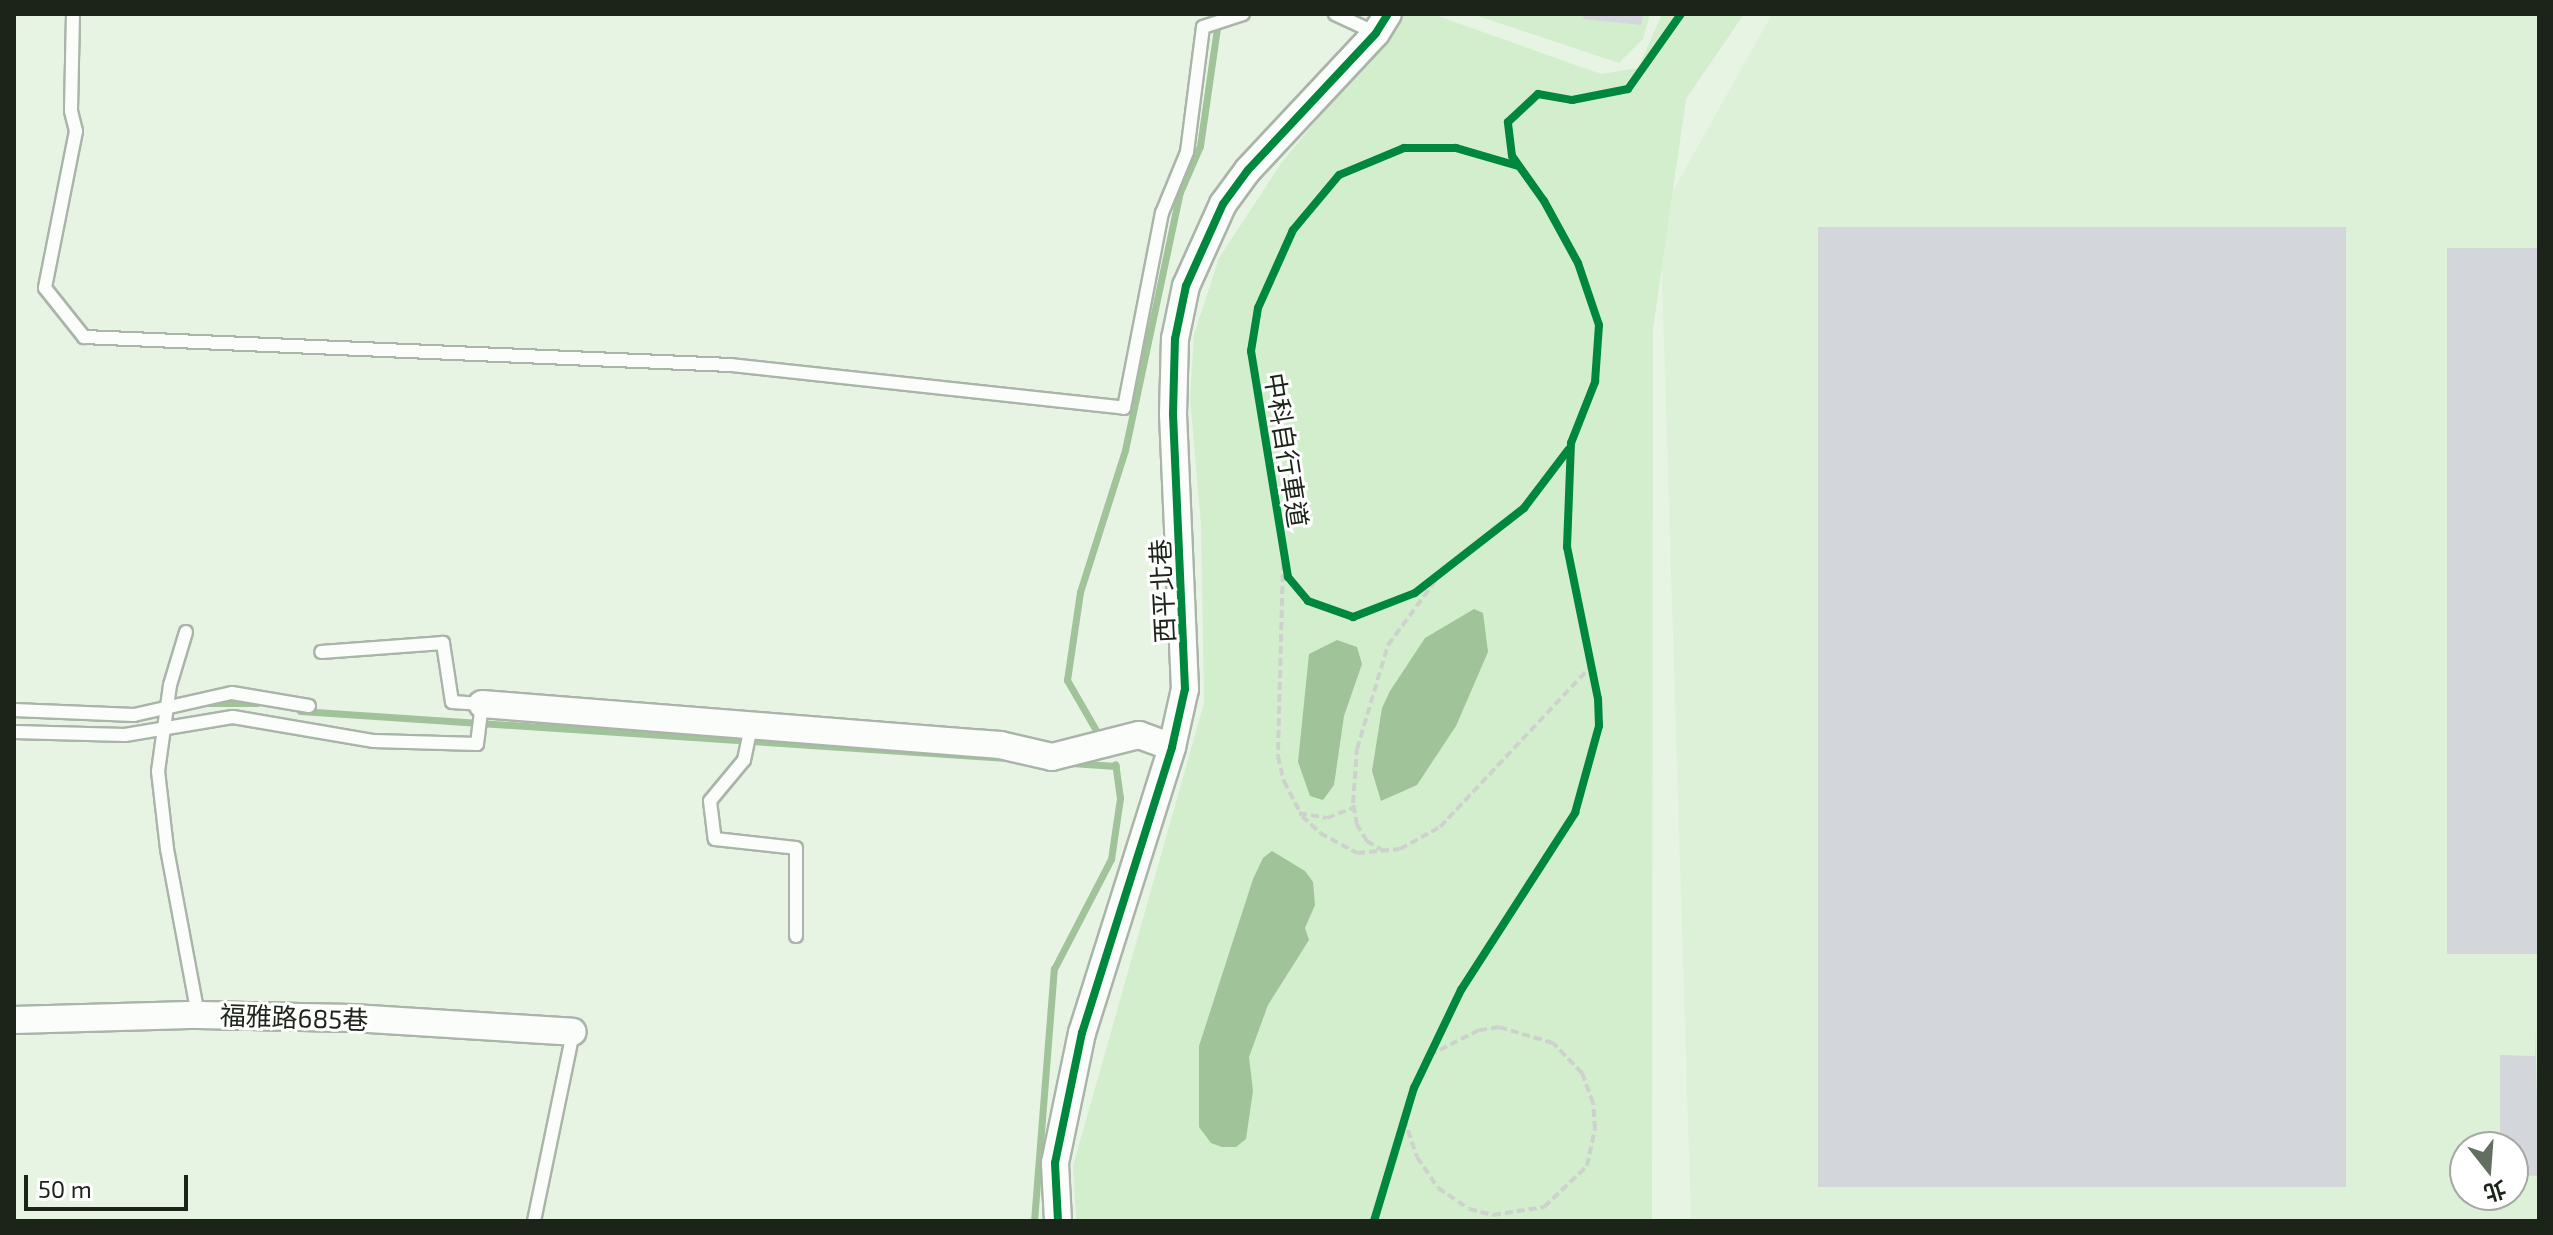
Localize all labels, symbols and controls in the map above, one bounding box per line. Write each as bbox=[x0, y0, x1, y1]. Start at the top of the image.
street label: 中科自行車道 bbox=[1259, 371, 1315, 529]
street label: 西平北巷 bbox=[1144, 538, 1180, 644]
street label: 福雅路685巷 bbox=[219, 999, 369, 1035]
north arrow bbox=[2449, 1131, 2529, 1211]
scale bar bbox=[28, 1159, 192, 1209]
text: 50 m bbox=[38, 1174, 92, 1203]
text: 北 bbox=[2481, 1176, 2510, 1208]

